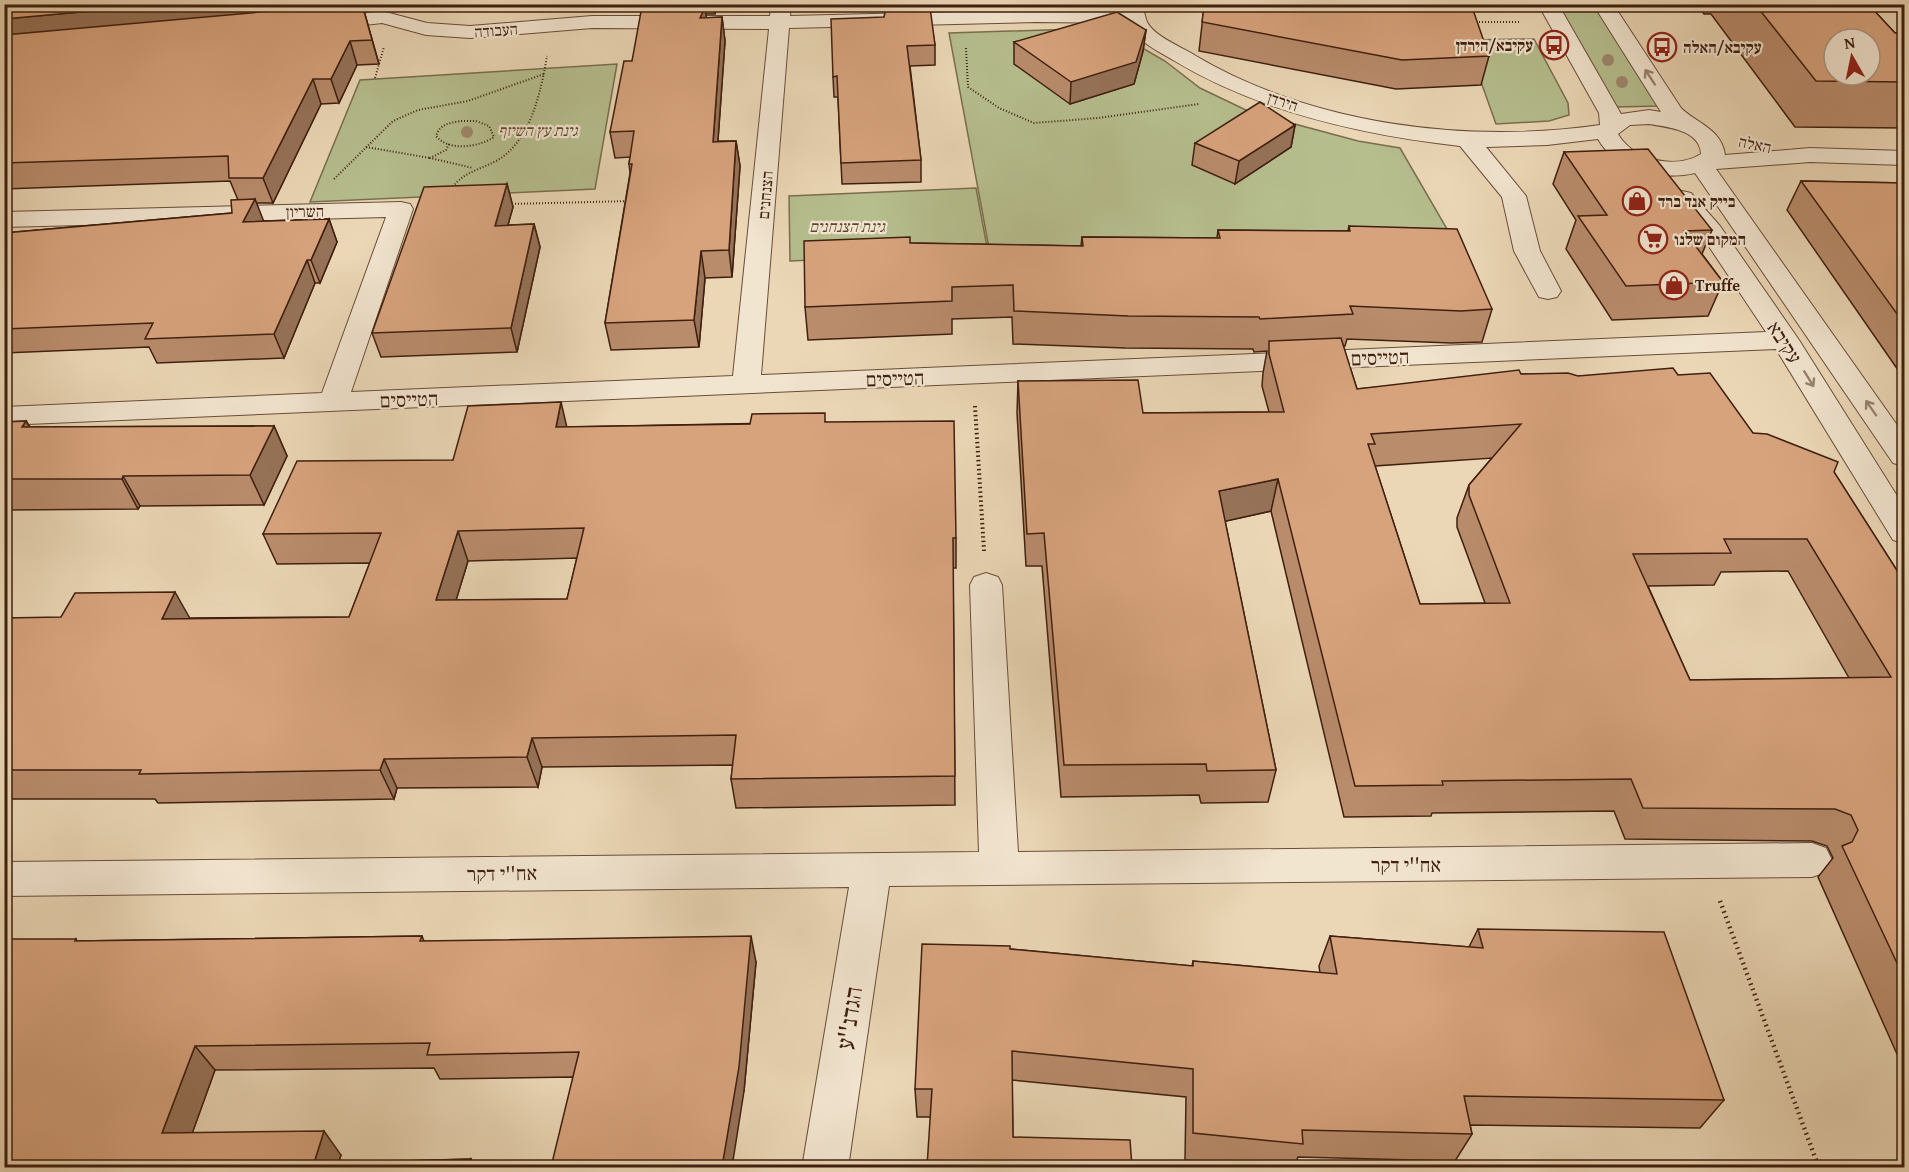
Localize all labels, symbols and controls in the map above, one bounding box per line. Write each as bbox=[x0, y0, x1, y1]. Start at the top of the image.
street label: העבודה bbox=[473, 16, 519, 44]
north arrow bbox=[1822, 27, 1882, 87]
bus stop icon: עקיבא/הירדן bbox=[1538, 29, 1570, 61]
text: N bbox=[1842, 29, 1857, 55]
bus stop icon: עקיבא/האלה bbox=[1646, 31, 1678, 63]
place label: עקיבא/הירדן bbox=[1456, 33, 1533, 57]
place label: עקיבא/האלה bbox=[1683, 35, 1762, 59]
one-way arrow bbox=[1644, 70, 1656, 86]
street label: הירדן bbox=[1265, 85, 1301, 117]
park label: גינת עץ השיזף bbox=[498, 118, 579, 142]
street label: האלה bbox=[1736, 129, 1774, 159]
street label: הצנחנים bbox=[751, 170, 779, 220]
shop icon: בייק אנד ברד bbox=[1621, 185, 1653, 217]
place label: בייק אנד ברד bbox=[1658, 189, 1736, 213]
street label: השריון bbox=[286, 199, 324, 223]
park label: גינת הצנחנים bbox=[809, 214, 886, 238]
supermarket icon: המקום שלנו bbox=[1637, 223, 1669, 255]
place label: המקום שלנו bbox=[1674, 227, 1746, 251]
shop icon: Truffe bbox=[1658, 269, 1690, 301]
place label: Truffe bbox=[1695, 273, 1740, 297]
street label: עקיבא bbox=[1761, 315, 1809, 369]
street label: הטייסים bbox=[1350, 341, 1410, 373]
street label: הטייסים bbox=[865, 362, 925, 394]
one-way arrow bbox=[1804, 370, 1816, 387]
street label: הטייסים bbox=[379, 383, 439, 415]
one-way arrow bbox=[1865, 401, 1877, 417]
street label: אח''י דקר bbox=[1371, 850, 1441, 879]
street label: אח''י דקר bbox=[467, 858, 537, 888]
street label: הגדנ''ע bbox=[827, 984, 871, 1052]

